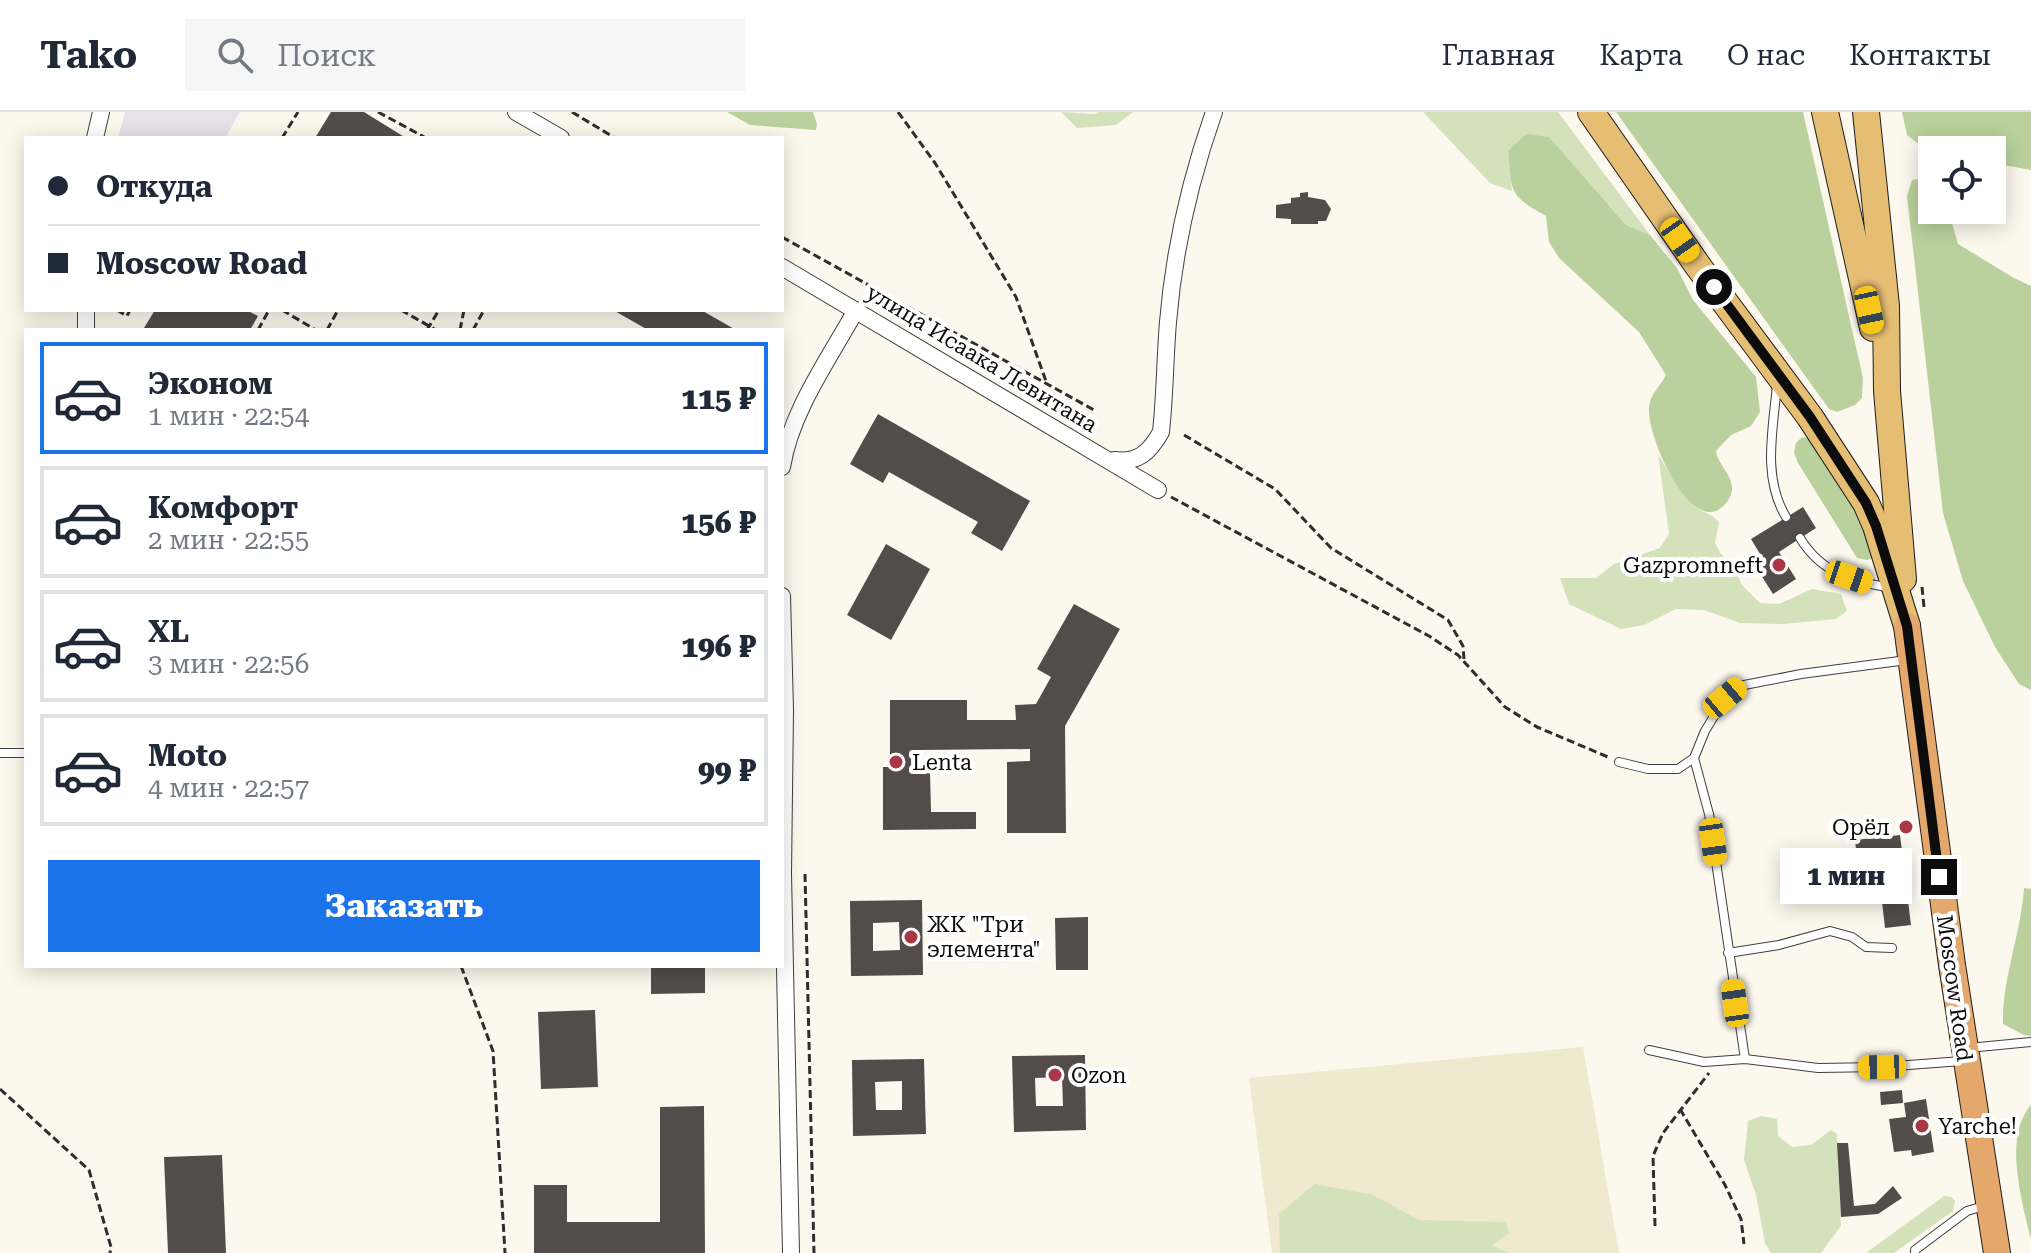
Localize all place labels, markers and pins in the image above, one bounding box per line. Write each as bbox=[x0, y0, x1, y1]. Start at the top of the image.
place label: Gazpromneft bbox=[1623, 553, 1763, 578]
marker: Gazpromneft bbox=[1770, 556, 1788, 574]
place label: Lenta bbox=[912, 750, 972, 775]
marker: Lenta bbox=[887, 753, 905, 771]
place label: Орёл bbox=[1832, 815, 1890, 840]
marker: Орёл bbox=[1897, 818, 1915, 836]
place label: ЖК "Три элемента" bbox=[927, 912, 1041, 962]
marker: ЖК "Три элемента" bbox=[902, 928, 920, 946]
place label: Ozon bbox=[1071, 1063, 1127, 1088]
marker: Ozon bbox=[1046, 1066, 1064, 1084]
place label: Yarche! bbox=[1938, 1114, 2017, 1139]
marker: Yarche! bbox=[1913, 1117, 1931, 1135]

